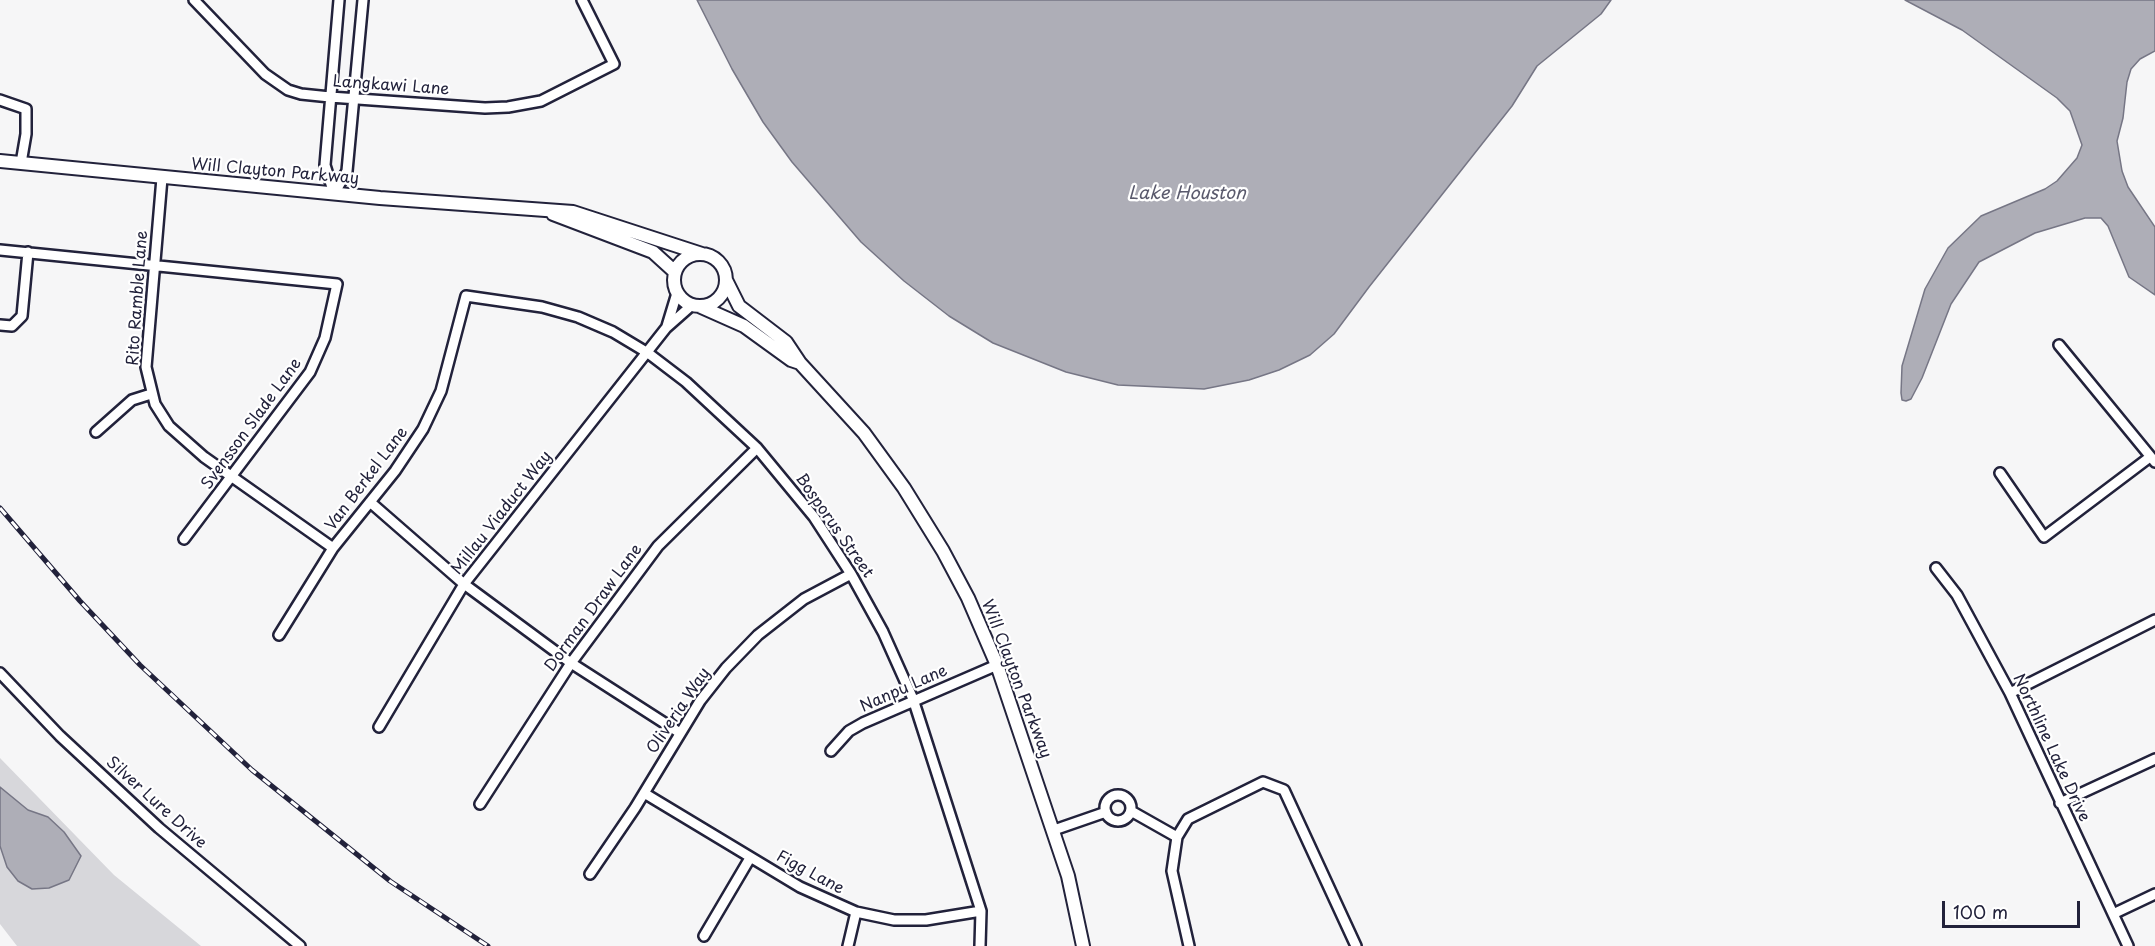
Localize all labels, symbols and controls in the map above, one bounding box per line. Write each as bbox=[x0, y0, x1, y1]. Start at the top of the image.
street label: Langkawi Lane bbox=[332, 72, 450, 100]
street label: Will Clayton Parkway bbox=[190, 155, 360, 189]
water label: Lake Houston bbox=[1128, 183, 1246, 205]
street label: Rito Ramble Lane bbox=[124, 230, 152, 366]
street label: Svensson Slade Lane bbox=[198, 355, 306, 493]
street label: Van Berkel Lane bbox=[322, 423, 412, 535]
street label: Millau Viaduct Way bbox=[448, 447, 556, 579]
street label: Bosporus Street bbox=[791, 470, 877, 582]
street label: Dorman Draw Lane bbox=[541, 541, 647, 675]
street label: Will Clayton Parkway bbox=[977, 597, 1055, 761]
street label: Nanpu Lane bbox=[857, 661, 951, 717]
street label: Oliveria Way bbox=[643, 664, 715, 758]
street label: Northline Lake Drive bbox=[2008, 671, 2094, 825]
street label: Silver Lure Drive bbox=[102, 753, 210, 853]
street label: Figg Lane bbox=[773, 847, 847, 899]
scale bar bbox=[1945, 889, 2083, 927]
text: 100 m bbox=[1953, 898, 2008, 925]

